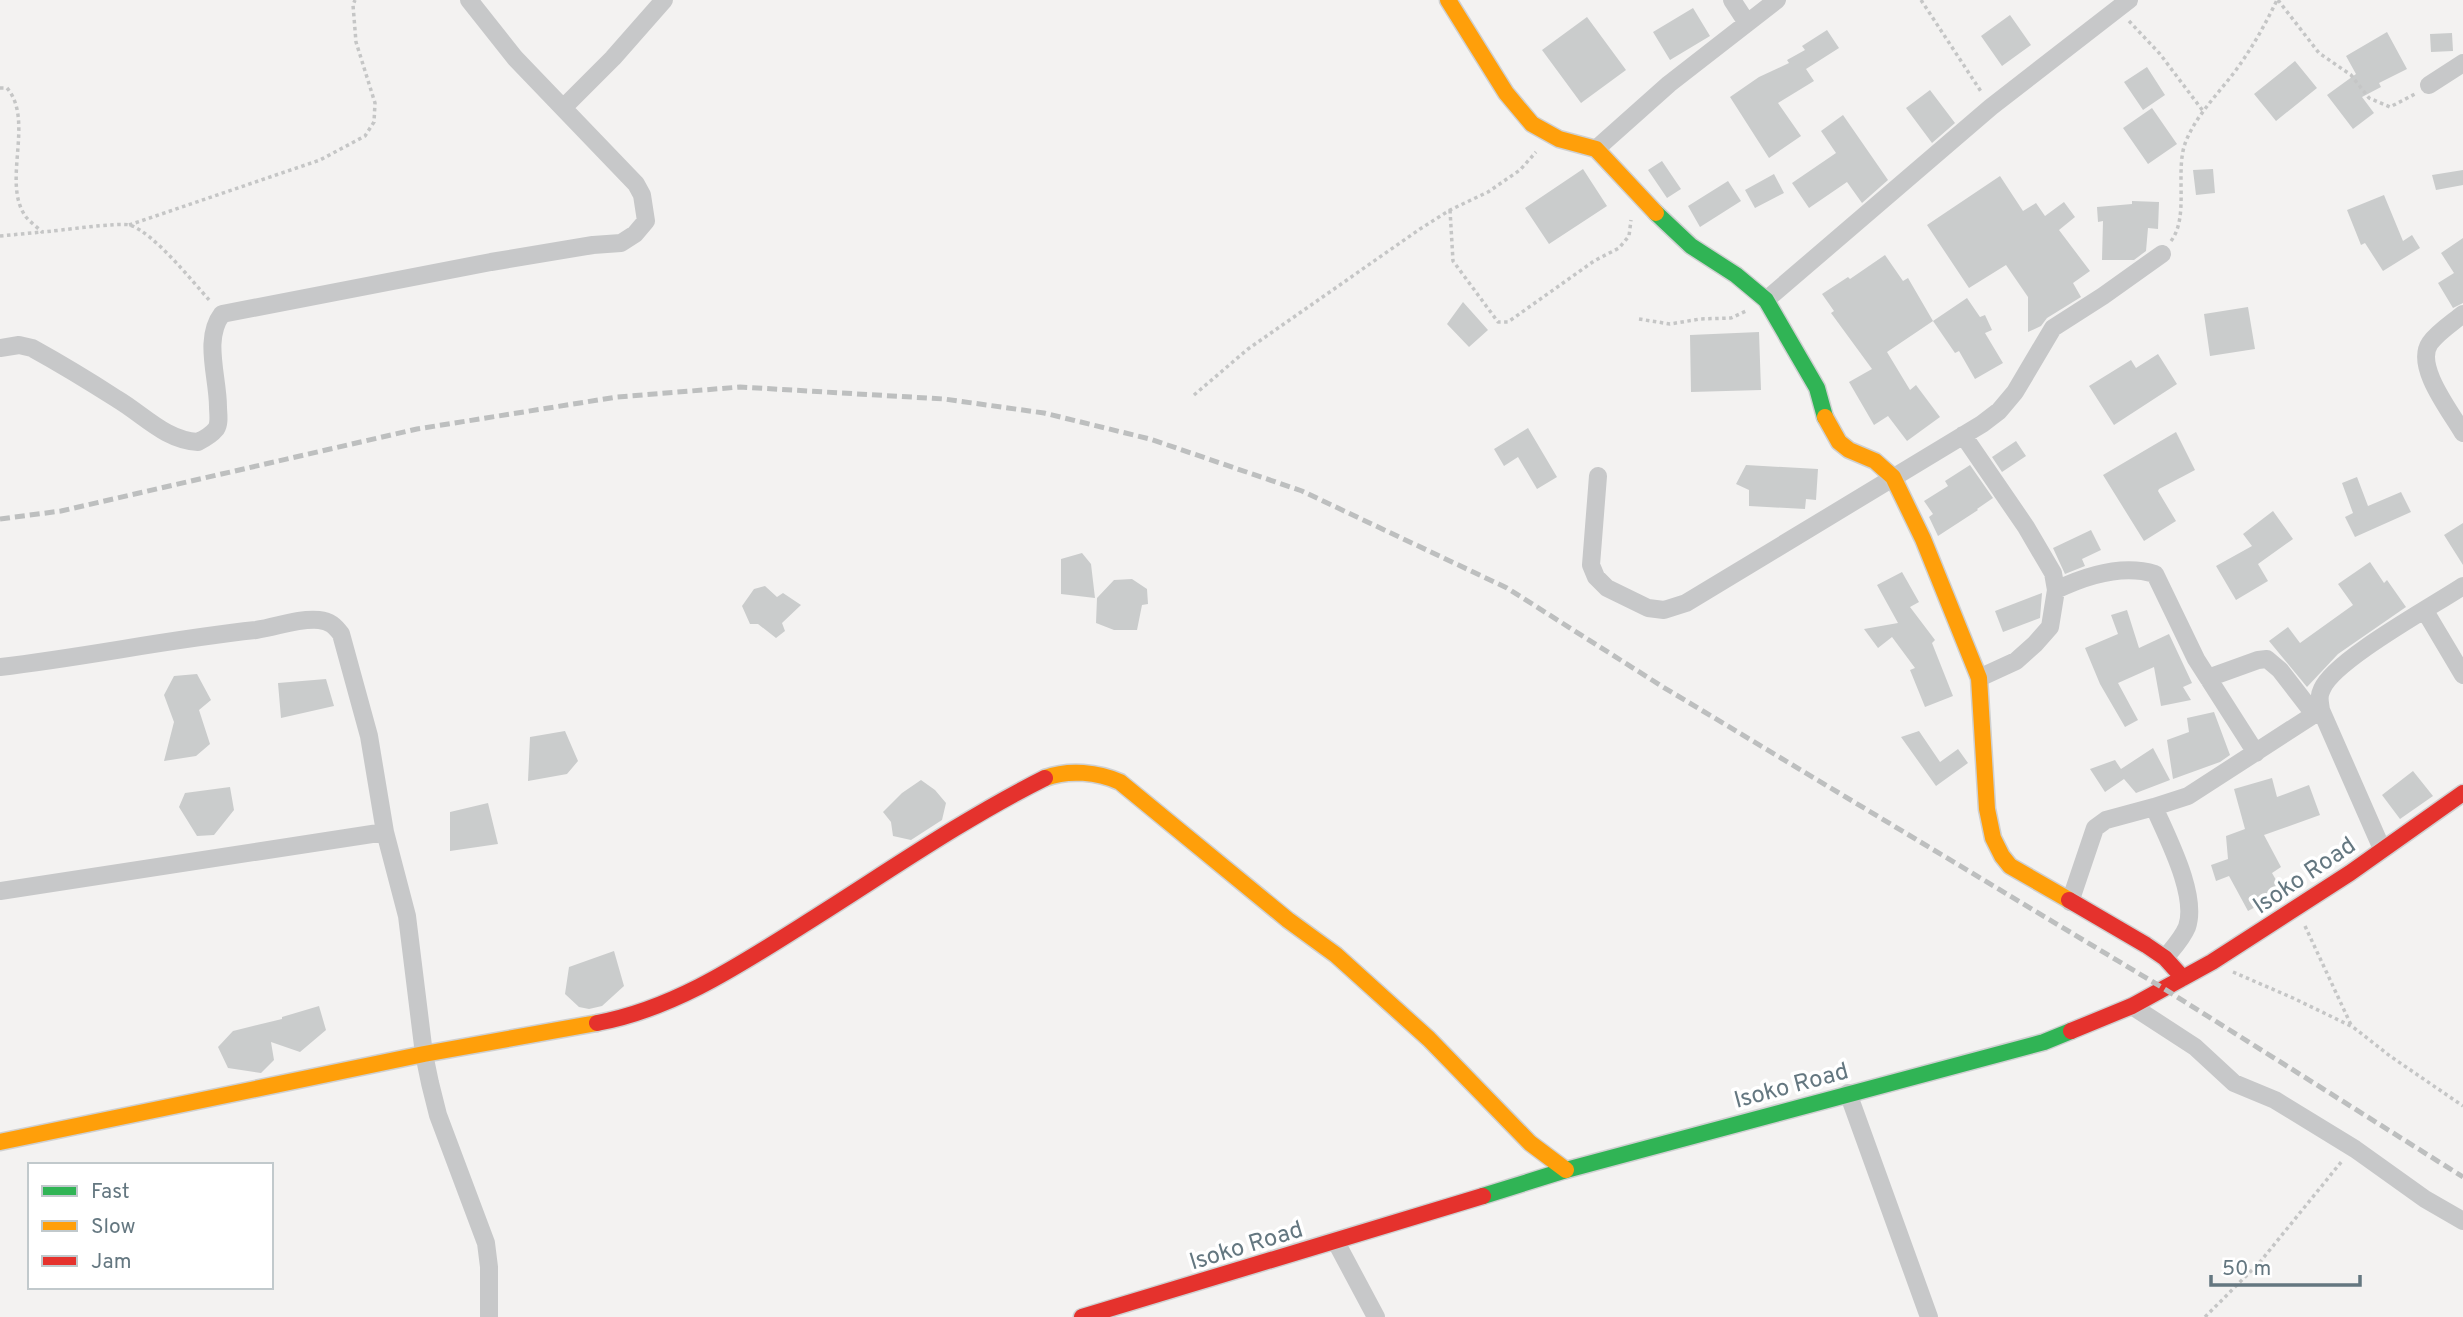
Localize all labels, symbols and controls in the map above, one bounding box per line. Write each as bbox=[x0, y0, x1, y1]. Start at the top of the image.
street label: Isoko Road bbox=[2248, 831, 2362, 922]
street label: Isoko Road bbox=[1731, 1057, 1852, 1117]
legend bbox=[28, 1163, 273, 1289]
text: Fast bbox=[91, 1179, 130, 1206]
text: Slow bbox=[91, 1214, 136, 1241]
street label: Isoko Road bbox=[1186, 1215, 1307, 1278]
scale bar bbox=[2211, 1244, 2360, 1288]
text: Jam bbox=[91, 1249, 132, 1276]
text: 50 m bbox=[2222, 1256, 2271, 1283]

